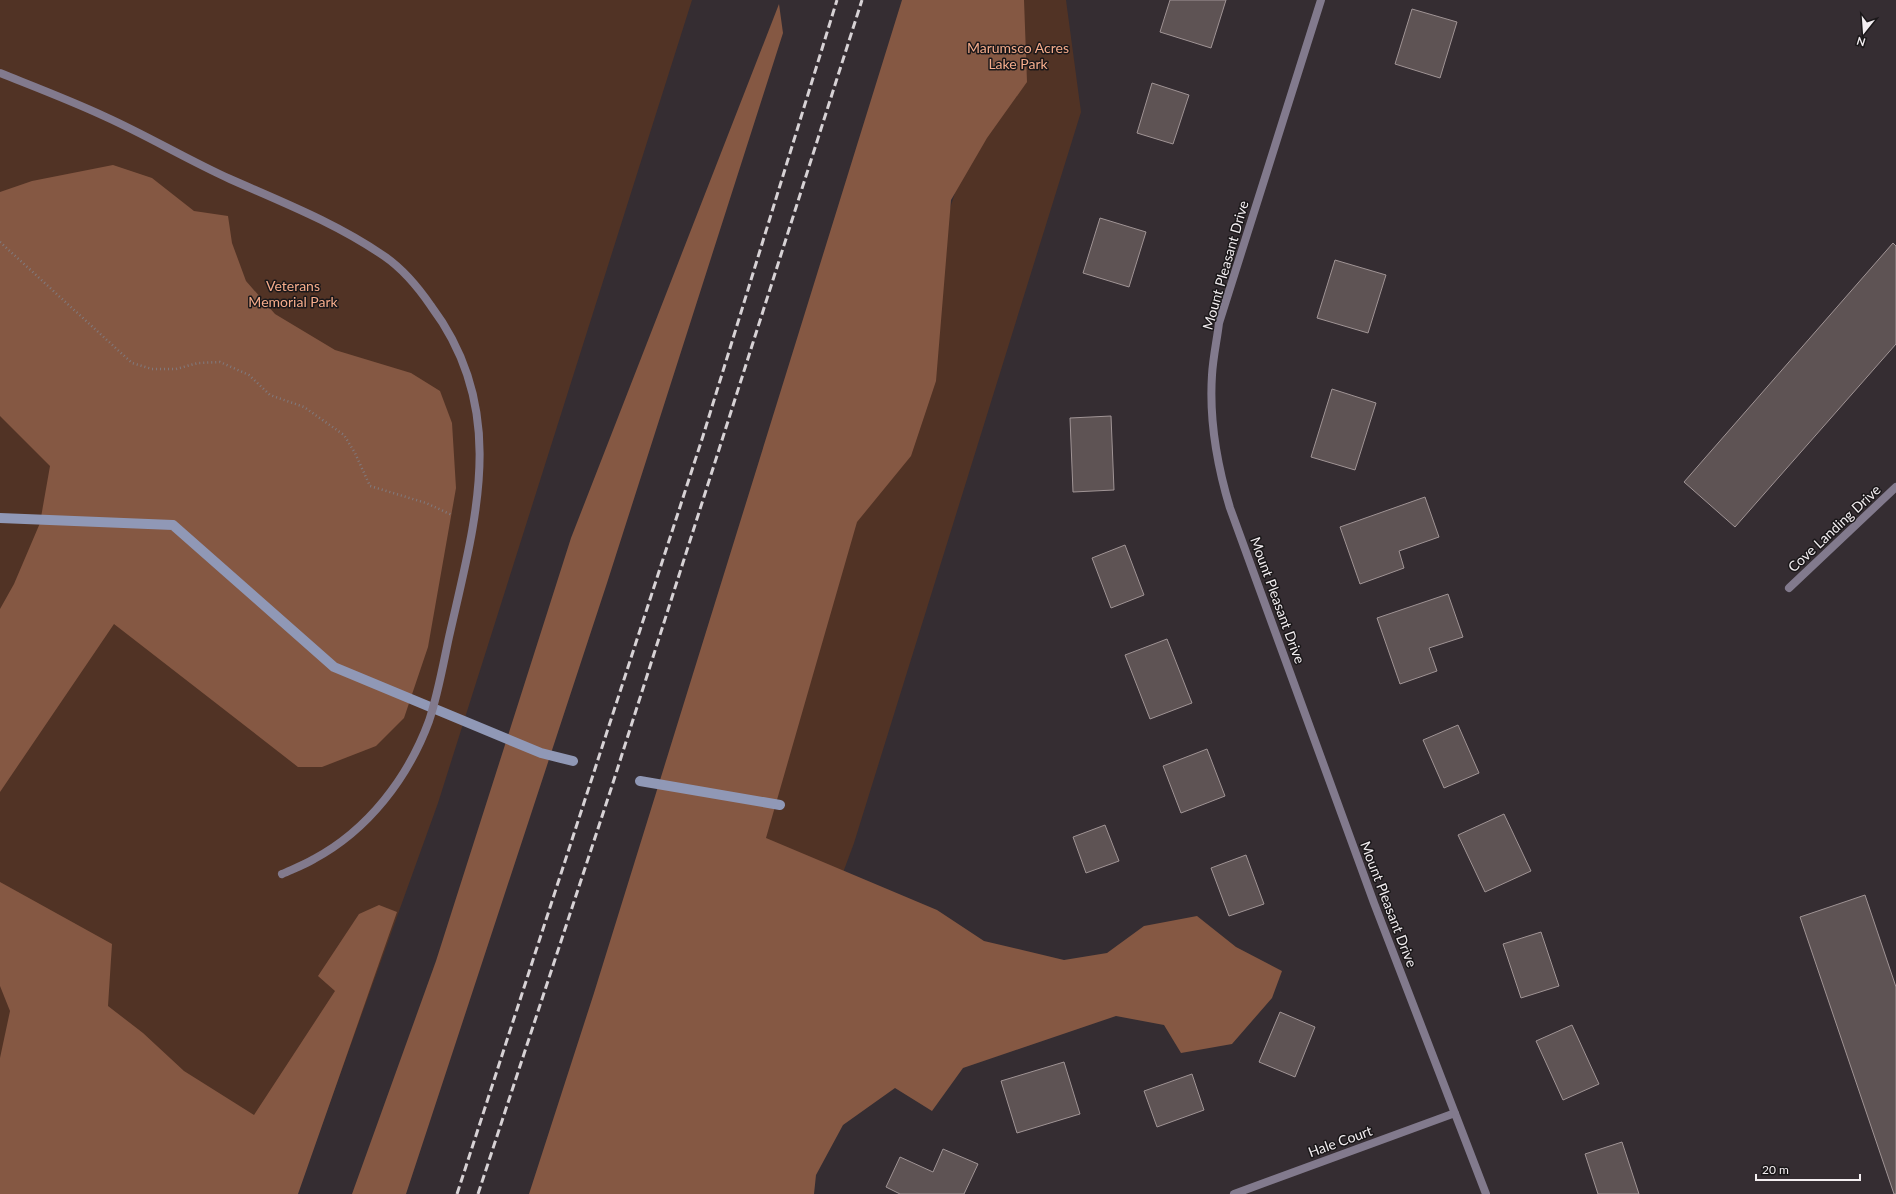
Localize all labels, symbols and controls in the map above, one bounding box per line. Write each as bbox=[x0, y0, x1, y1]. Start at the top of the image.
north arrow bbox=[1844, 12, 1884, 52]
text: N bbox=[1855, 35, 1867, 49]
park label: Marumsco Acres Lake Park bbox=[967, 39, 1069, 72]
street label: Mount Pleasant Drive bbox=[1198, 198, 1252, 332]
park label: Veterans Memorial Park bbox=[248, 277, 339, 310]
street label: Cove Landing Drive bbox=[1784, 481, 1884, 575]
street label: Mount Pleasant Drive bbox=[1247, 534, 1309, 666]
street label: Mount Pleasant Drive bbox=[1357, 839, 1421, 969]
street label: Hale Court bbox=[1306, 1122, 1374, 1160]
scale bar bbox=[1756, 1156, 1860, 1182]
text: 20 m bbox=[1762, 1162, 1789, 1177]

